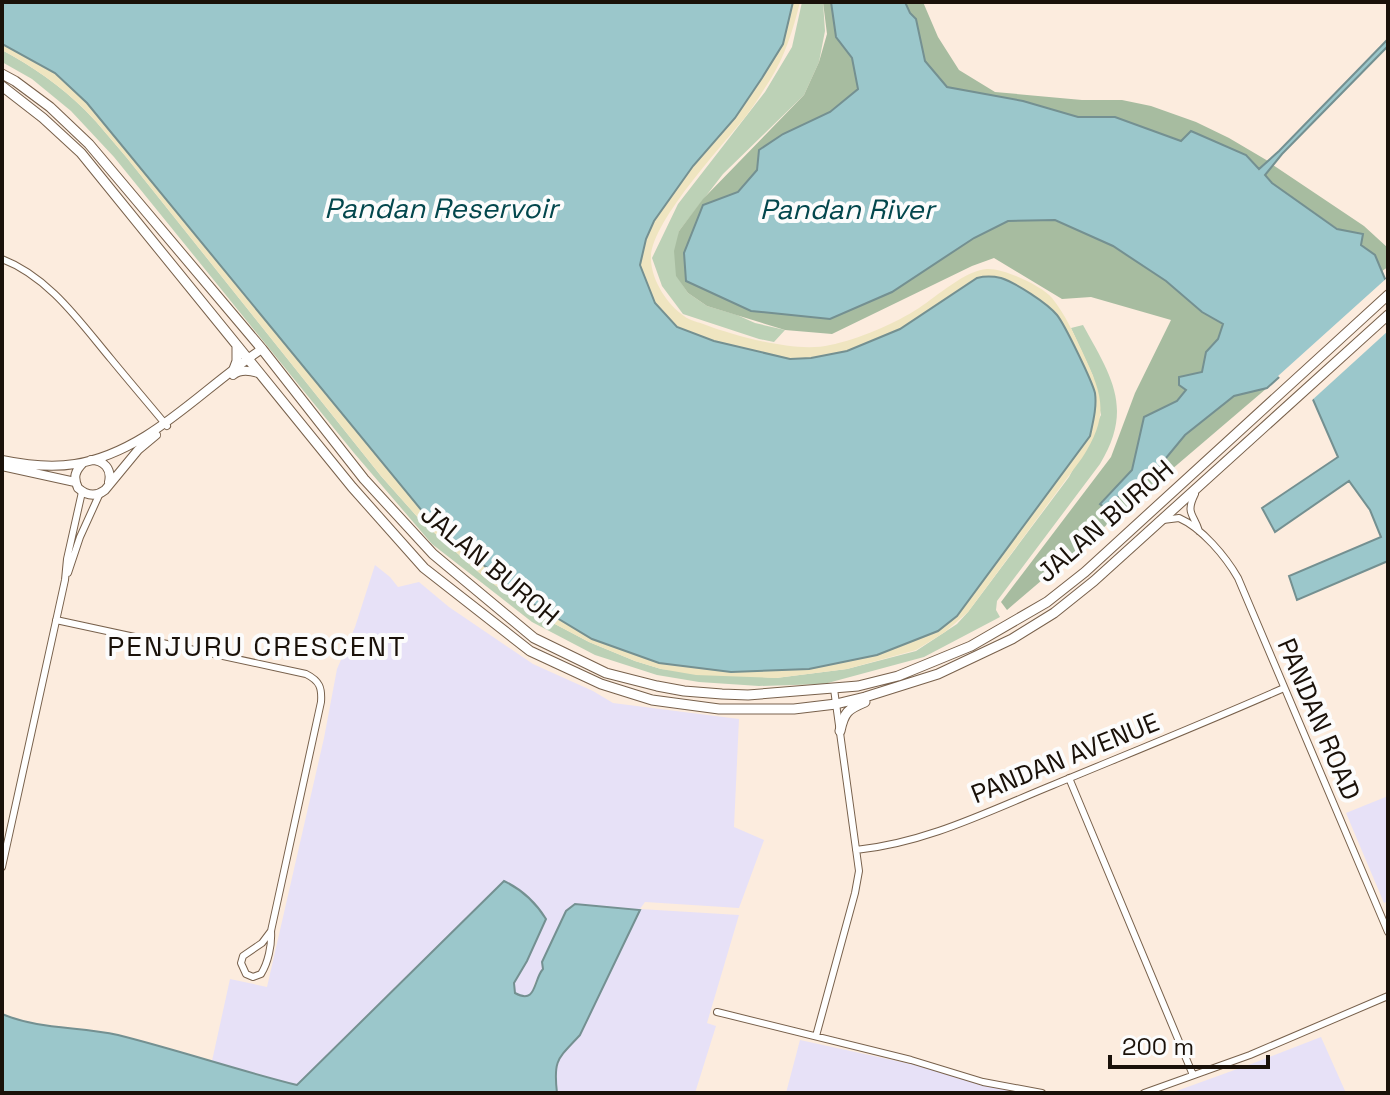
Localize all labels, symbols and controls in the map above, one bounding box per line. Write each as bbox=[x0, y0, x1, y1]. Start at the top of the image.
water label: Pandan Reservoir bbox=[324, 190, 561, 226]
water label: Pandan River bbox=[760, 191, 938, 227]
street label: JALAN BUROH bbox=[1029, 452, 1181, 590]
street label: JALAN BUROH bbox=[414, 497, 566, 633]
district label: PENJURU CRESCENT bbox=[107, 628, 407, 664]
street label: PANDAN ROAD bbox=[1270, 633, 1368, 805]
street label: PANDAN AVENUE bbox=[966, 705, 1164, 811]
scale bar bbox=[1110, 1019, 1268, 1069]
text: 200 m bbox=[1122, 1031, 1194, 1062]

